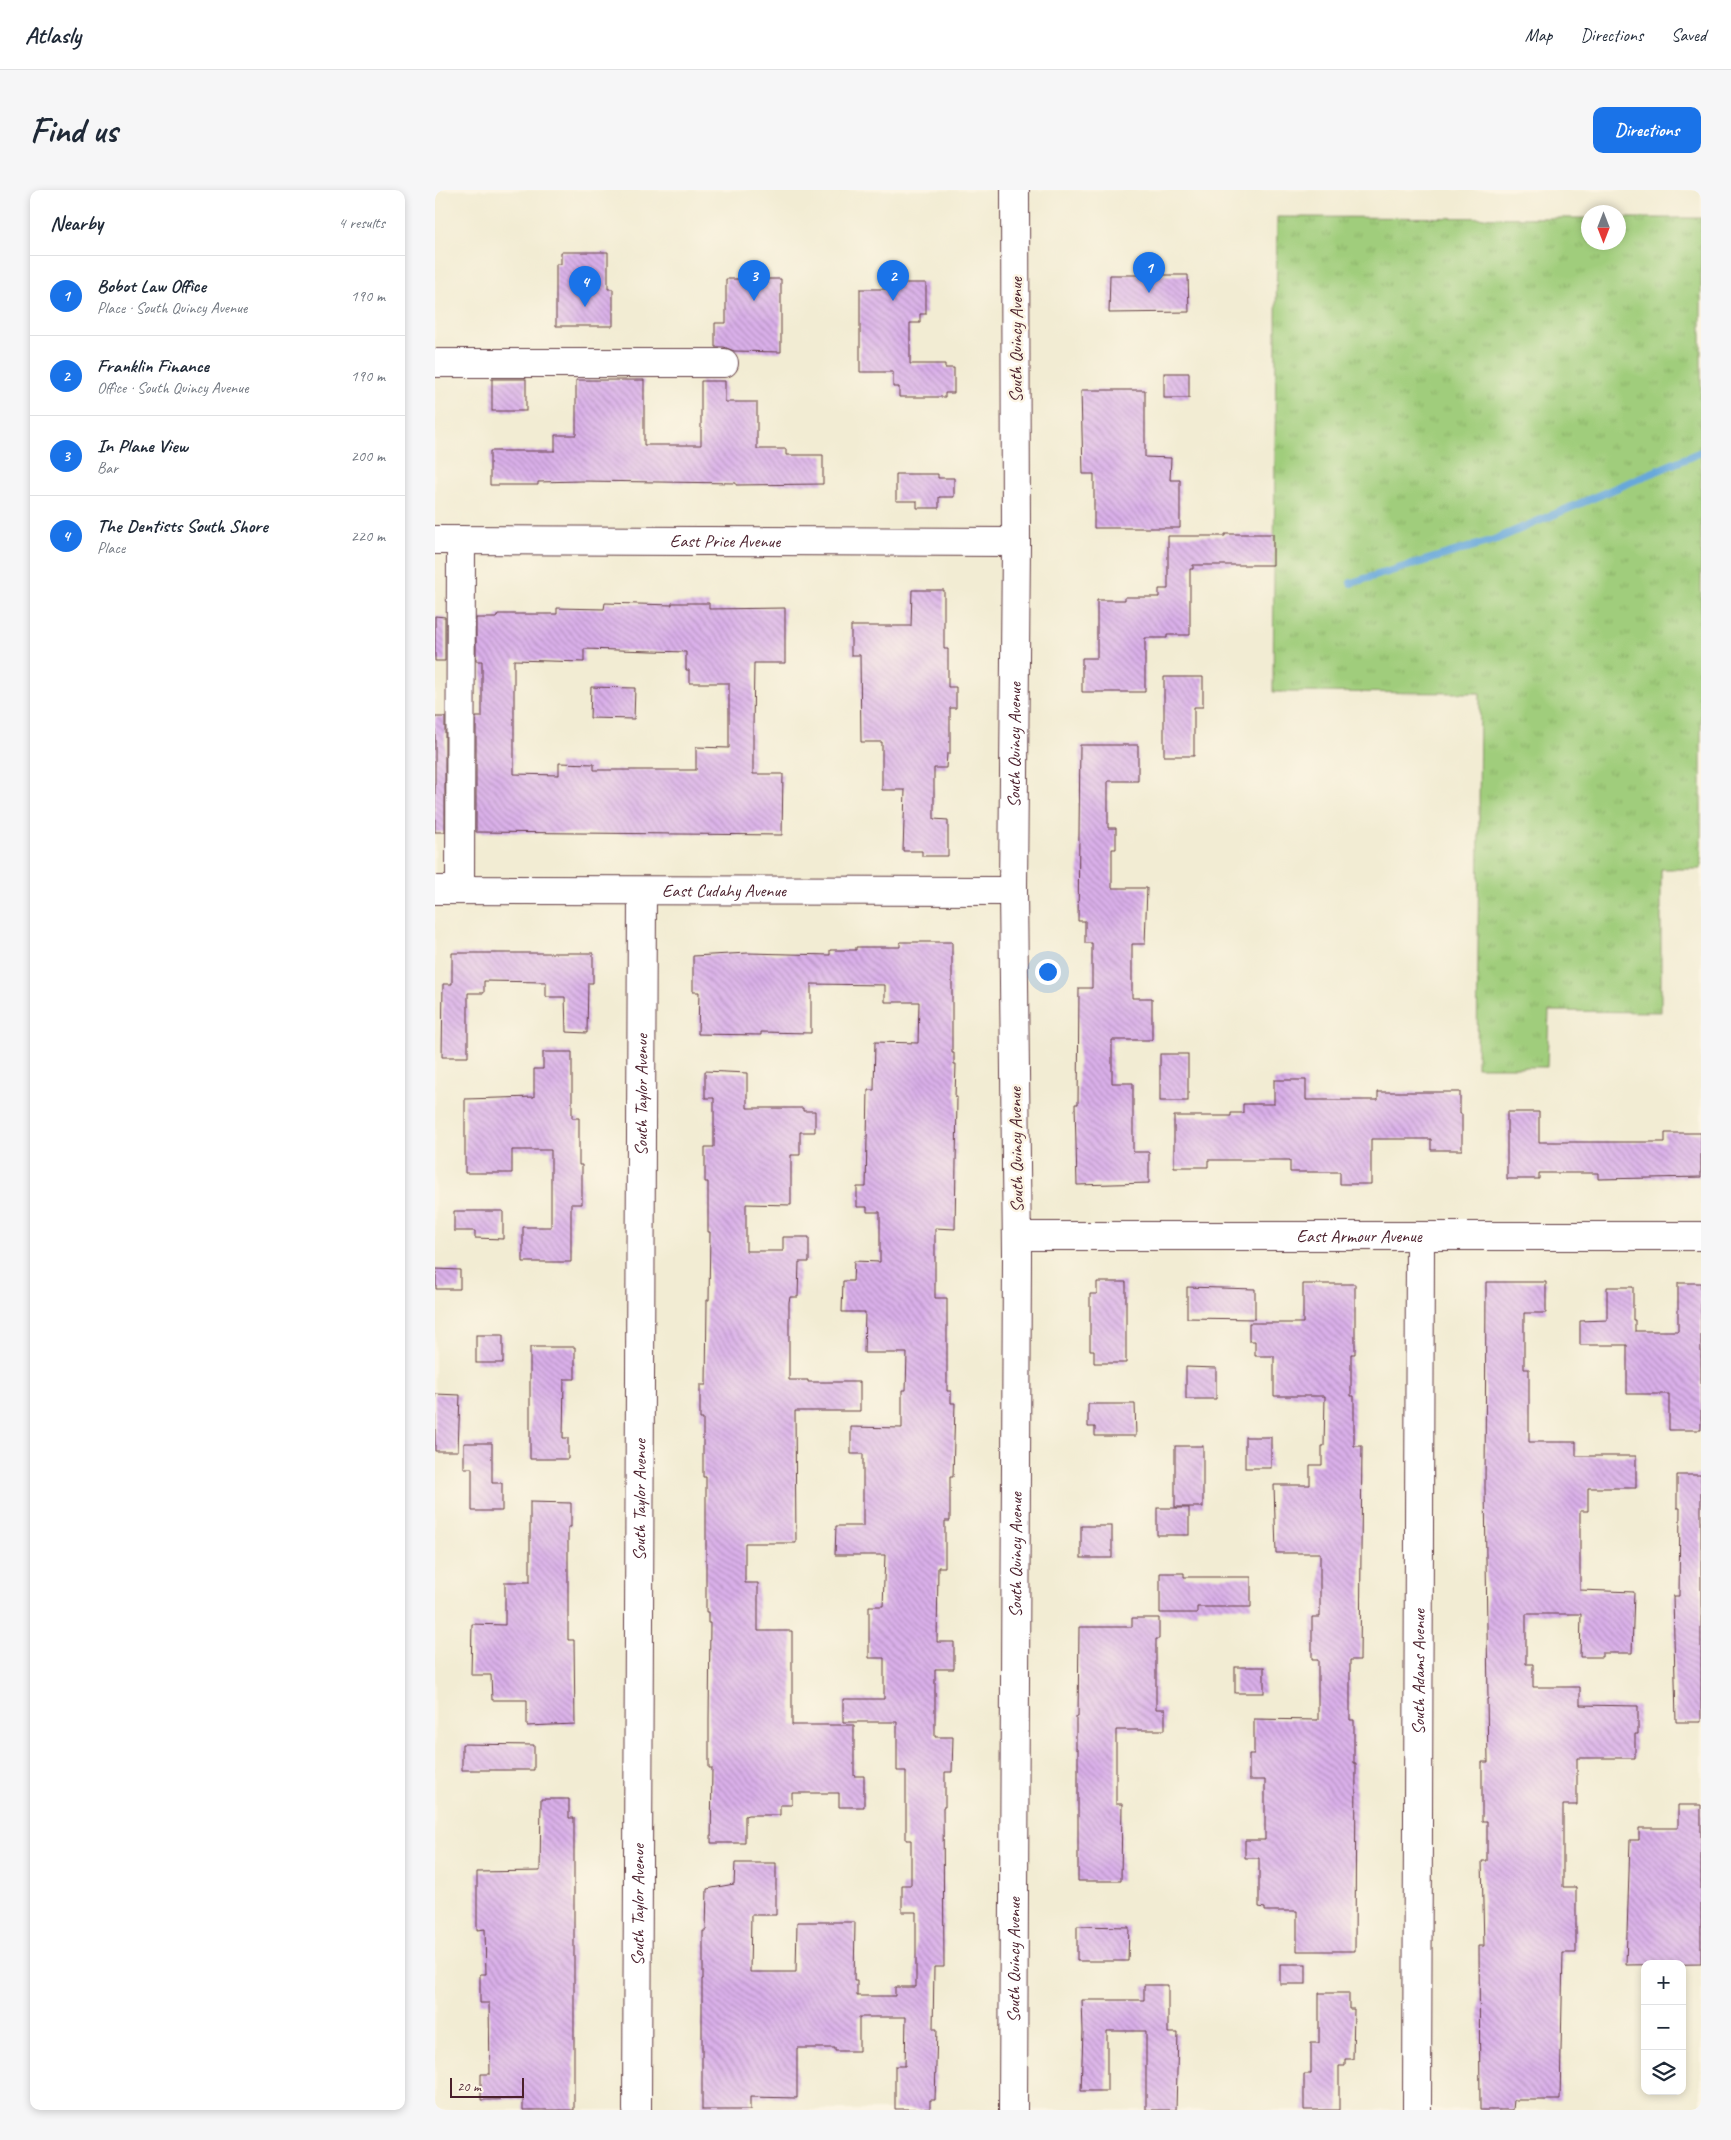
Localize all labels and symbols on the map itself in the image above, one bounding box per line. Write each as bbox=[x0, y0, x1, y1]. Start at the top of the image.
north arrow bbox=[1581, 205, 1626, 250]
pin: 1 bbox=[1133, 252, 1165, 293]
pin: 3 bbox=[738, 260, 770, 301]
pin: 2 bbox=[877, 260, 909, 301]
pin: 4 bbox=[569, 266, 601, 307]
street label: South Quincy Avenue bbox=[1005, 276, 1027, 403]
street label: East Price Avenue bbox=[670, 530, 781, 552]
street label: South Quincy Avenue bbox=[1003, 681, 1026, 808]
street label: East Cudahy Avenue bbox=[662, 879, 787, 902]
your location bbox=[1035, 959, 1061, 985]
street label: South Taylor Avenue bbox=[630, 1033, 652, 1156]
street label: South Quincy Avenue bbox=[1004, 1086, 1028, 1213]
street label: East Armour Avenue bbox=[1296, 1225, 1423, 1247]
street label: South Taylor Avenue bbox=[628, 1438, 651, 1561]
street label: South Quincy Avenue bbox=[1004, 1491, 1027, 1618]
street label: South Adams Avenue bbox=[1407, 1608, 1430, 1735]
street label: South Taylor Avenue bbox=[627, 1843, 649, 1966]
street label: South Quincy Avenue bbox=[1002, 1896, 1025, 2023]
scale bar bbox=[450, 2075, 524, 2098]

